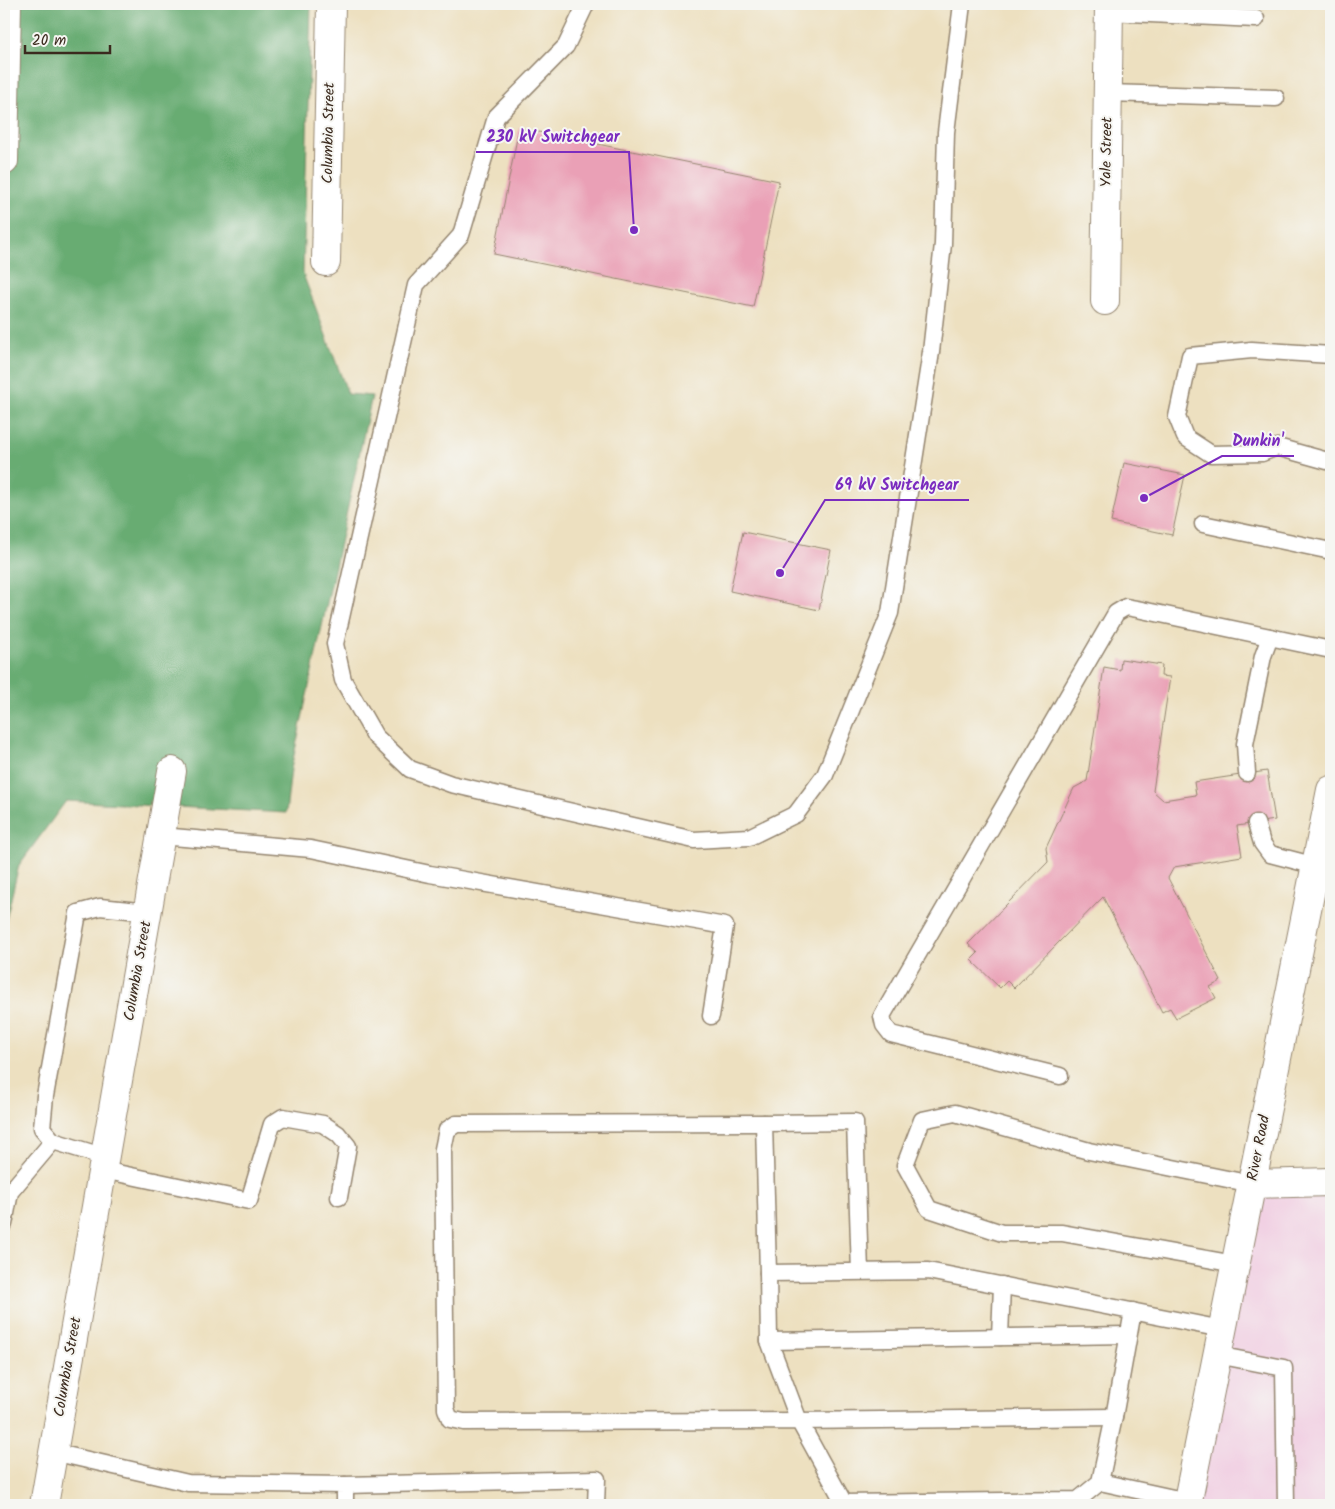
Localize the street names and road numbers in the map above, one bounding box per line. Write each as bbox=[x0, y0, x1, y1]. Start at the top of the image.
street label: Columbia Street bbox=[316, 82, 342, 184]
street label: Yale Street bbox=[1094, 117, 1120, 187]
street label: Columbia Street bbox=[117, 919, 159, 1023]
street label: River Road bbox=[1241, 1113, 1277, 1183]
street label: Columbia Street bbox=[47, 1315, 89, 1419]

